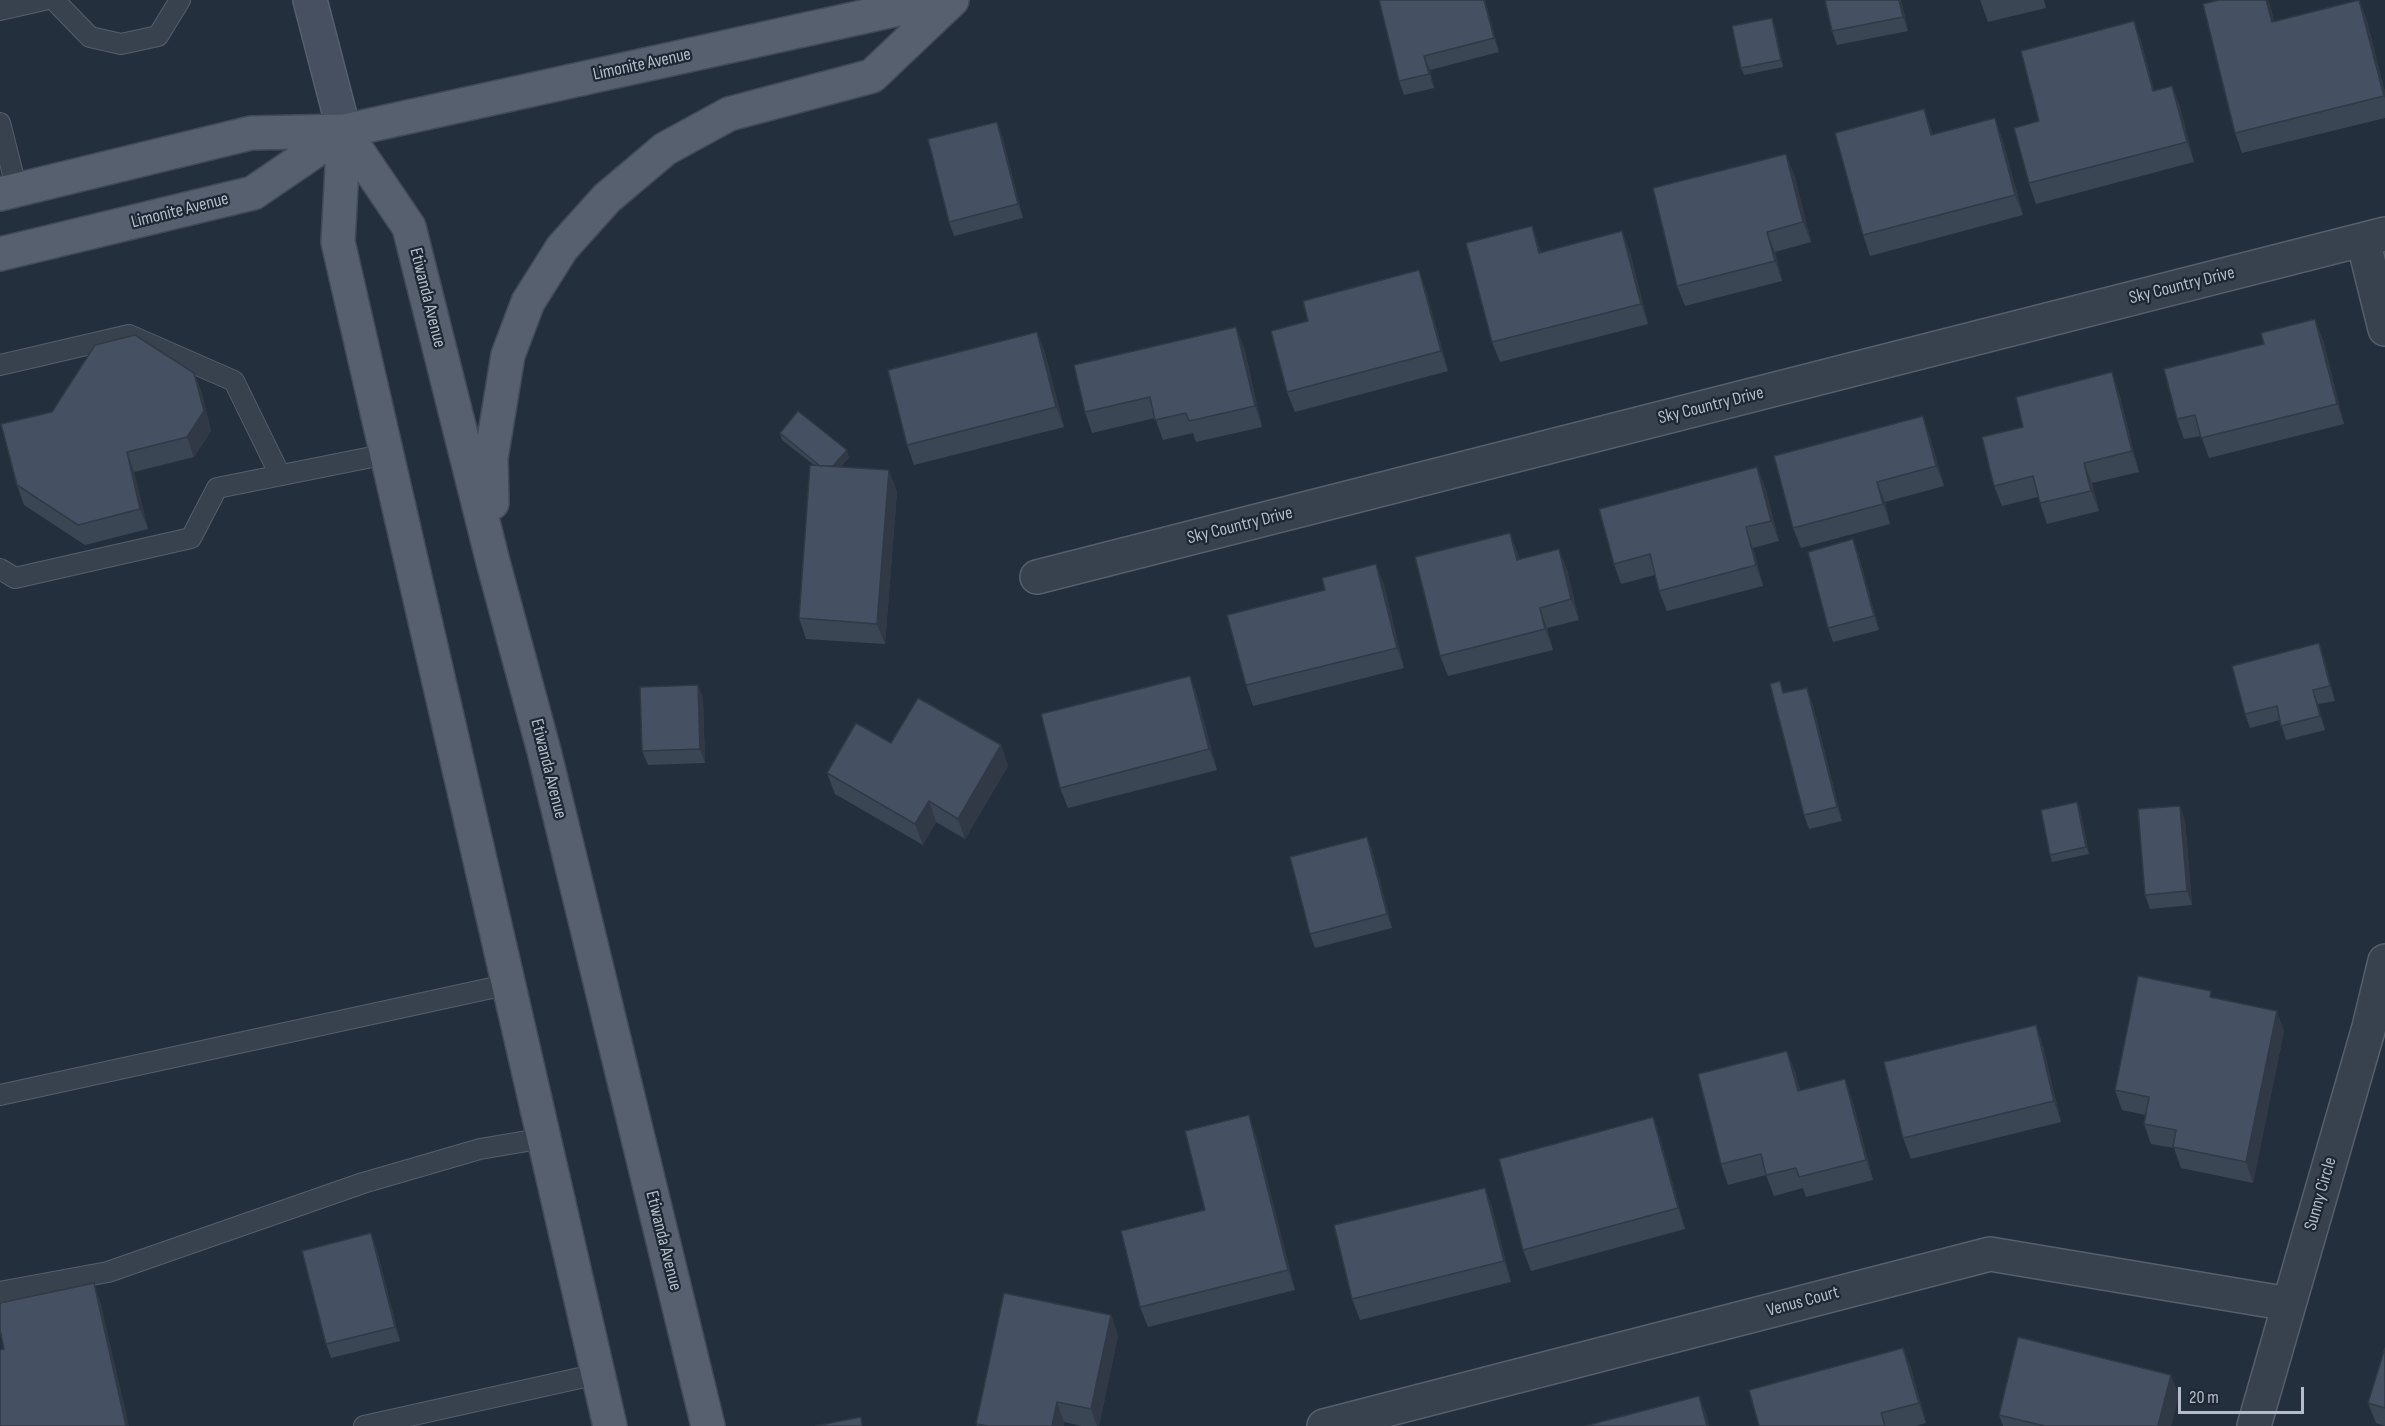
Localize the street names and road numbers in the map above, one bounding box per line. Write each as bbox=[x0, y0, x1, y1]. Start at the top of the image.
street label: Limonite Avenue bbox=[591, 44, 693, 86]
street label: Limonite Avenue bbox=[129, 188, 231, 234]
street label: Etiwanda Avenue bbox=[404, 246, 450, 350]
street label: Sky Country Drive bbox=[2127, 262, 2237, 310]
street label: Sky Country Drive bbox=[1656, 382, 1766, 430]
street label: Sky Country Drive bbox=[1185, 502, 1295, 550]
street label: Etiwanda Avenue bbox=[525, 717, 571, 821]
street label: Sunny Circle bbox=[2300, 1155, 2342, 1233]
street label: Etiwanda Avenue bbox=[640, 1189, 686, 1293]
street label: Venus Court bbox=[1765, 1282, 1841, 1322]

